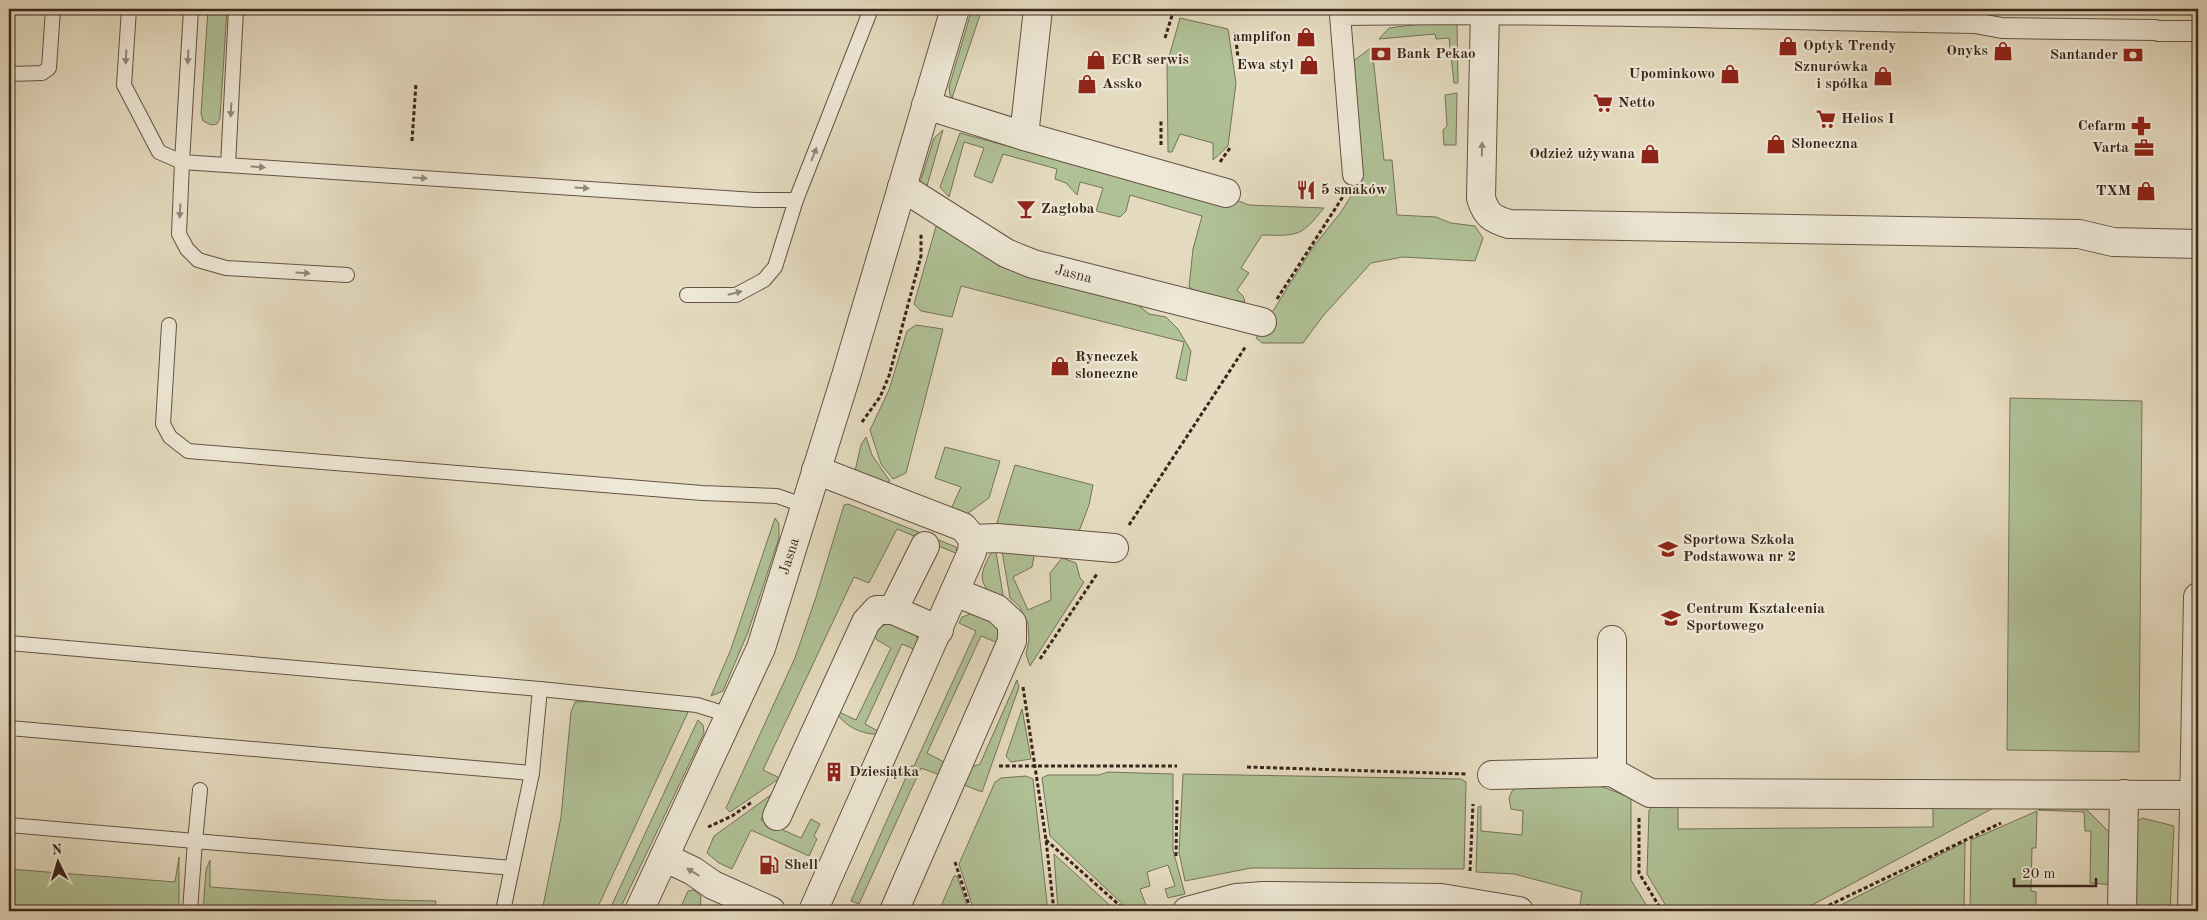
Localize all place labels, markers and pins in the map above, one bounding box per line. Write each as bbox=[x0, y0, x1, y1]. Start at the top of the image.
shop icon: amplifon bbox=[1295, 26, 1317, 48]
place label: amplifon bbox=[1233, 30, 1291, 45]
shop icon: Optyk Trendy bbox=[1777, 35, 1799, 57]
place label: Optyk Trendy bbox=[1803, 39, 1897, 54]
shop icon: Onyks bbox=[1992, 40, 2014, 62]
bank icon: Bank Pekao bbox=[1370, 43, 1392, 65]
place label: Onyks bbox=[1946, 44, 1988, 59]
bank icon: Santander bbox=[2122, 44, 2144, 66]
place label: Bank Pekao bbox=[1396, 47, 1476, 62]
place label: Santander bbox=[2050, 48, 2118, 63]
shop icon: ECR serwis bbox=[1085, 49, 1107, 71]
place label: ECR serwis bbox=[1111, 53, 1189, 68]
shop icon: Ewa styl bbox=[1298, 54, 1320, 76]
place label: Ewa styl bbox=[1236, 58, 1294, 73]
place label: Sznurówka i spółka bbox=[1794, 60, 1868, 92]
shop icon: Upominkowo bbox=[1719, 63, 1741, 85]
shop icon: Sznurówka i spółka bbox=[1872, 65, 1894, 87]
place label: Upominkowo bbox=[1629, 67, 1715, 82]
shop icon: Assko bbox=[1076, 73, 1098, 95]
place label: Assko bbox=[1102, 77, 1142, 92]
supermarket icon: Netto bbox=[1592, 92, 1614, 114]
place label: Netto bbox=[1618, 96, 1655, 111]
supermarket icon: Helios I bbox=[1815, 108, 1837, 130]
place label: Helios I bbox=[1841, 112, 1894, 127]
pharmacy icon: Cefarm bbox=[2130, 115, 2152, 137]
place label: Cefarm bbox=[2078, 119, 2126, 134]
shop icon: Słoneczna bbox=[1765, 133, 1787, 155]
place label: Słoneczna bbox=[1791, 137, 1858, 152]
office icon: Varta bbox=[2133, 137, 2155, 159]
place label: Varta bbox=[2092, 141, 2129, 156]
shop icon: Odzież używana bbox=[1639, 143, 1661, 165]
place label: Odzież używana bbox=[1529, 147, 1635, 162]
restaurant icon: 5 smaków bbox=[1295, 179, 1317, 201]
shop icon: TXM bbox=[2135, 180, 2157, 202]
place label: 5 smaków bbox=[1321, 183, 1388, 198]
place label: TXM bbox=[2096, 184, 2131, 199]
bar icon: Zagłoba bbox=[1015, 198, 1037, 220]
place label: Zagłoba bbox=[1041, 202, 1095, 217]
place label: Ryneczek słoneczne bbox=[1075, 350, 1139, 382]
shop icon: Ryneczek słoneczne bbox=[1049, 355, 1071, 377]
place label: Sportowa Szkoła Podstawowa nr 2 bbox=[1683, 533, 1796, 565]
school or university icon: Sportowa Szkoła Podstawowa nr 2 bbox=[1657, 538, 1679, 560]
place label: Centrum Kształcenia Sportowego bbox=[1686, 602, 1825, 634]
school or university icon: Centrum Kształcenia Sportowego bbox=[1660, 607, 1682, 629]
building icon: Dziesiątka bbox=[823, 761, 845, 783]
place label: Dziesiątka bbox=[849, 765, 920, 780]
fuel station icon: Shell bbox=[758, 854, 780, 876]
place label: Shell bbox=[784, 858, 818, 873]

